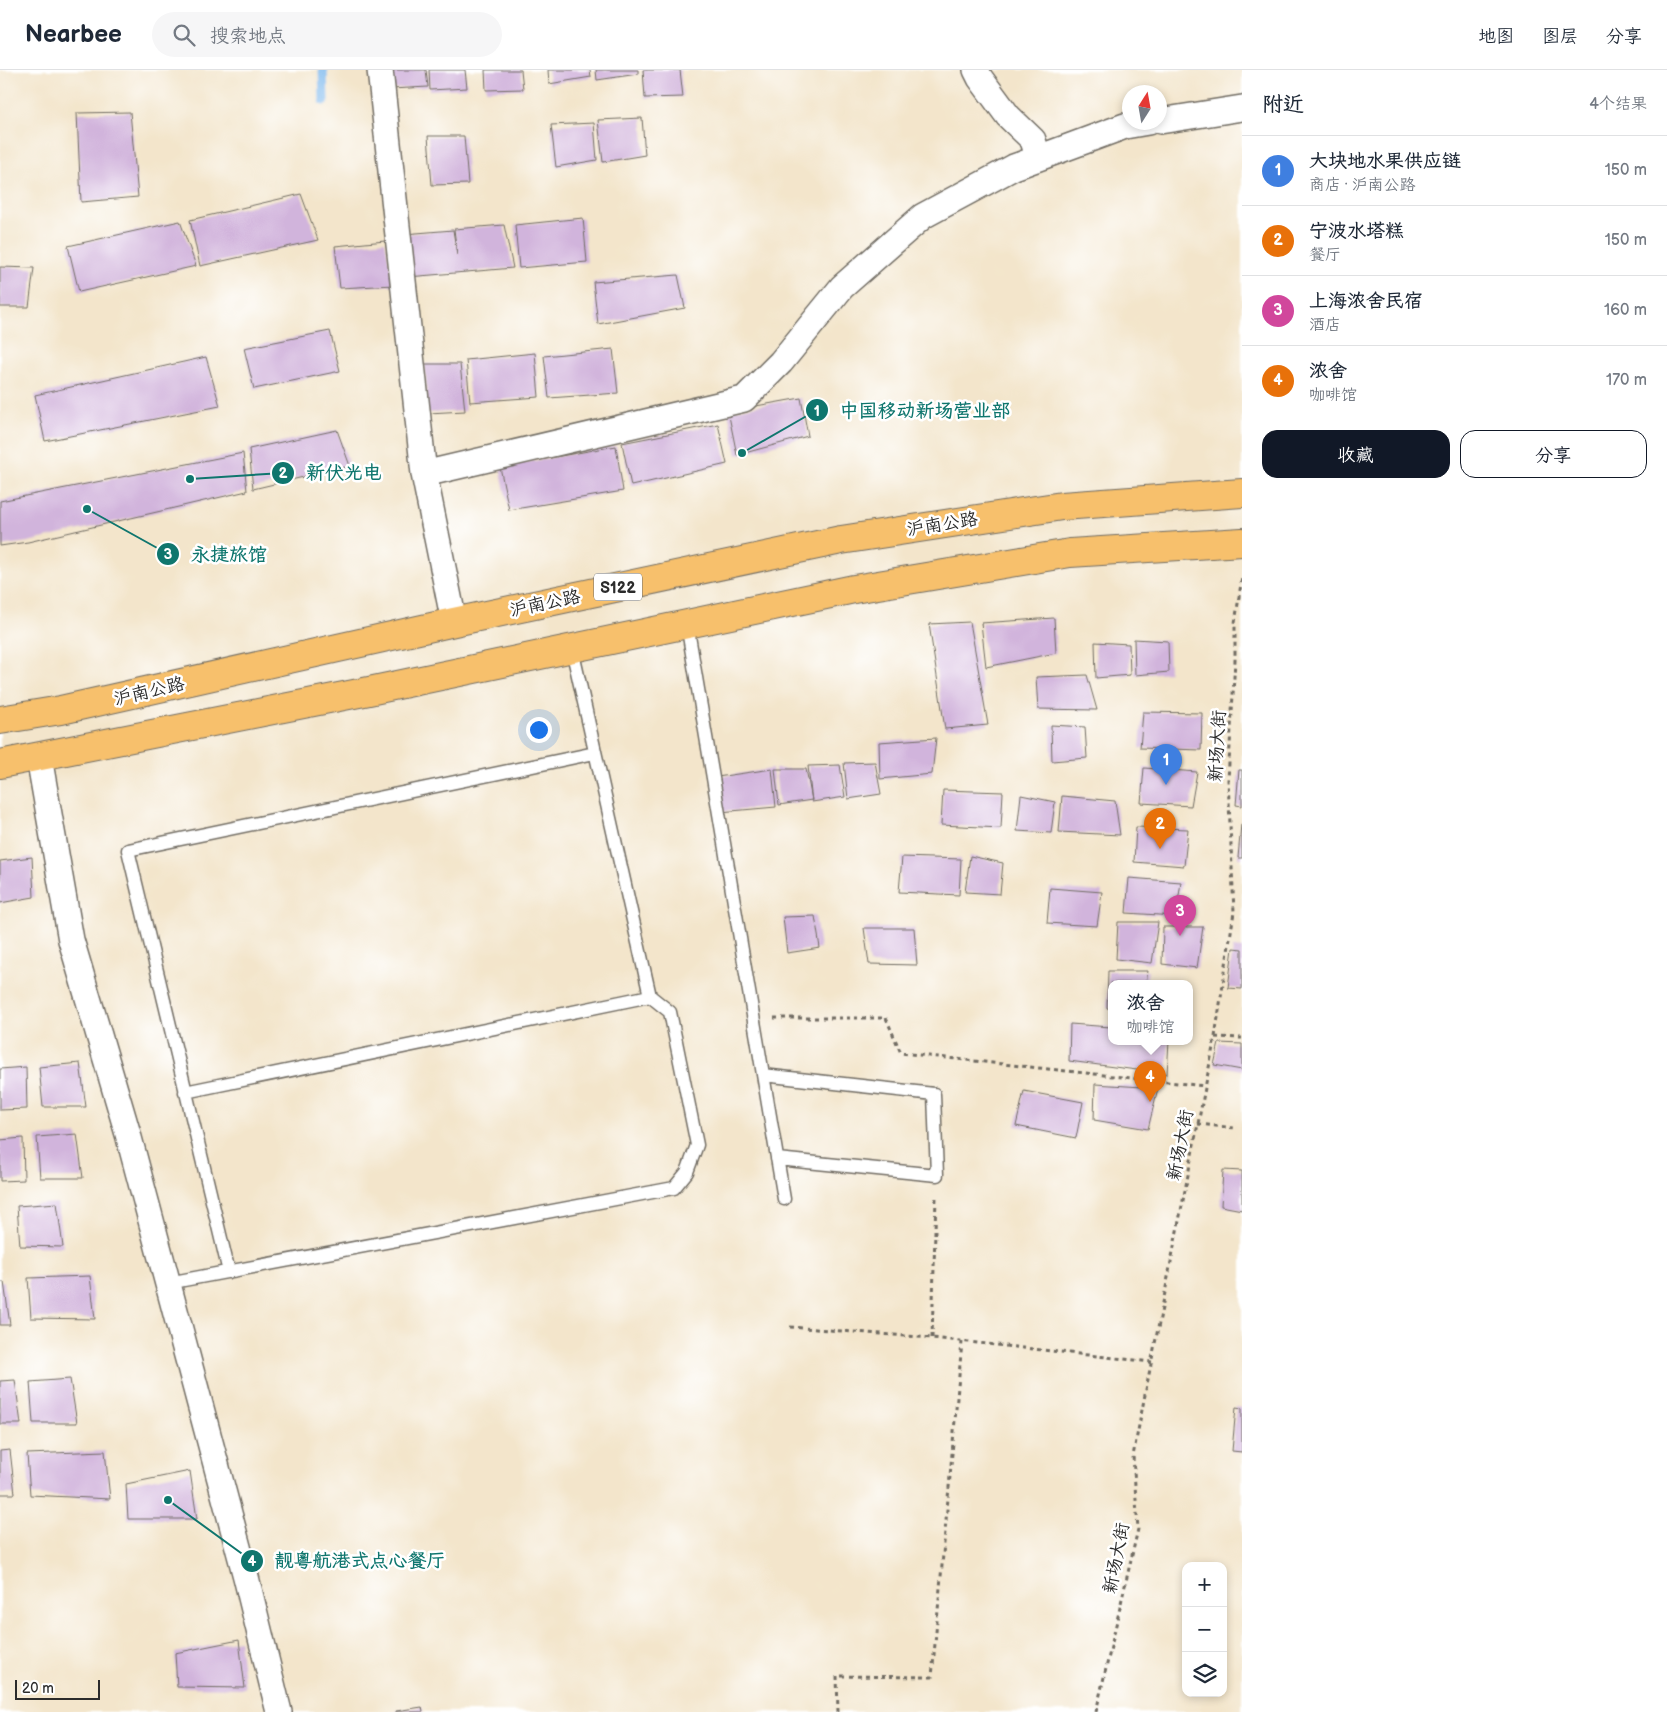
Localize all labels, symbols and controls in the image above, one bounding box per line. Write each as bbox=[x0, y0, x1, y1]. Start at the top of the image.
search box bbox=[152, 12, 502, 57]
text: Nearbee bbox=[25, 20, 122, 49]
icon: search bbox=[170, 21, 198, 49]
text: 搜索地点 bbox=[210, 25, 286, 48]
text: 地图 bbox=[1478, 26, 1514, 47]
text: 图层 bbox=[1542, 26, 1578, 47]
text: 分享 bbox=[1606, 26, 1642, 47]
north arrow bbox=[1122, 85, 1167, 130]
text: 附近 bbox=[1262, 92, 1304, 117]
text: 4个结果 bbox=[1589, 95, 1647, 114]
text: 大块地水果供应链 bbox=[1309, 150, 1461, 173]
text: 1 bbox=[1275, 161, 1281, 180]
text: 150 m bbox=[1605, 161, 1647, 180]
text: 商店 · 沪南公路 bbox=[1309, 176, 1415, 195]
text: 宁波水塔糕 bbox=[1309, 220, 1404, 243]
text: 2 bbox=[1273, 231, 1283, 250]
text: 150 m bbox=[1605, 231, 1647, 250]
text: 餐厅 bbox=[1309, 246, 1341, 265]
text: 上海浓舍民宿 bbox=[1309, 290, 1423, 313]
text: 3 bbox=[1273, 301, 1283, 320]
text: 160 m bbox=[1604, 301, 1647, 320]
text: 酒店 bbox=[1309, 316, 1341, 335]
text: 浓舍 bbox=[1309, 360, 1347, 383]
text: 4 bbox=[1273, 371, 1283, 390]
text: 170 m bbox=[1606, 371, 1647, 390]
text: 咖啡馆 bbox=[1309, 386, 1357, 405]
callout: 中国移动新场营业部 bbox=[805, 393, 1021, 427]
text: 中国移动新场营业部 bbox=[839, 400, 1011, 423]
text: 1 bbox=[814, 402, 820, 421]
button: 收藏 bbox=[1262, 430, 1450, 478]
button: 分享 bbox=[1460, 430, 1647, 478]
callout: 新伏光电 bbox=[271, 456, 392, 490]
text: 新伏光电 bbox=[306, 462, 382, 485]
text: 2 bbox=[279, 464, 288, 483]
street label: 沪南公路 bbox=[905, 508, 979, 540]
callout: 永捷旅馆 bbox=[156, 537, 277, 571]
text: 永捷旅馆 bbox=[191, 544, 267, 567]
text: 3 bbox=[164, 545, 173, 564]
road number: S122 bbox=[594, 574, 642, 600]
street label: 沪南公路 bbox=[508, 586, 583, 621]
street label: 沪南公路 bbox=[112, 673, 187, 710]
street label: 新场大街 bbox=[1205, 710, 1230, 783]
your location bbox=[526, 717, 552, 743]
pin: 1 bbox=[1150, 744, 1182, 785]
pin: 2 bbox=[1144, 808, 1176, 849]
pin: 3 bbox=[1164, 895, 1196, 936]
popup bbox=[1108, 980, 1193, 1045]
text: 浓舍 bbox=[1126, 992, 1165, 1015]
text: 咖啡馆 bbox=[1126, 1018, 1175, 1037]
pin: 4 bbox=[1134, 1061, 1166, 1102]
street label: 新场大街 bbox=[1163, 1108, 1198, 1182]
street label: 新场大街 bbox=[1099, 1521, 1134, 1595]
callout: 靓粤航港式点心餐厅 bbox=[239, 1544, 455, 1578]
text: 靓粤航港式点心餐厅 bbox=[274, 1550, 446, 1573]
text: 4 bbox=[248, 1552, 257, 1571]
map controls bbox=[1182, 1562, 1227, 1697]
button: + bbox=[1182, 1562, 1227, 1607]
button: − bbox=[1182, 1607, 1227, 1652]
button: layers bbox=[1182, 1652, 1227, 1697]
scale bar bbox=[15, 1677, 100, 1700]
text: 20 m bbox=[22, 1680, 54, 1697]

